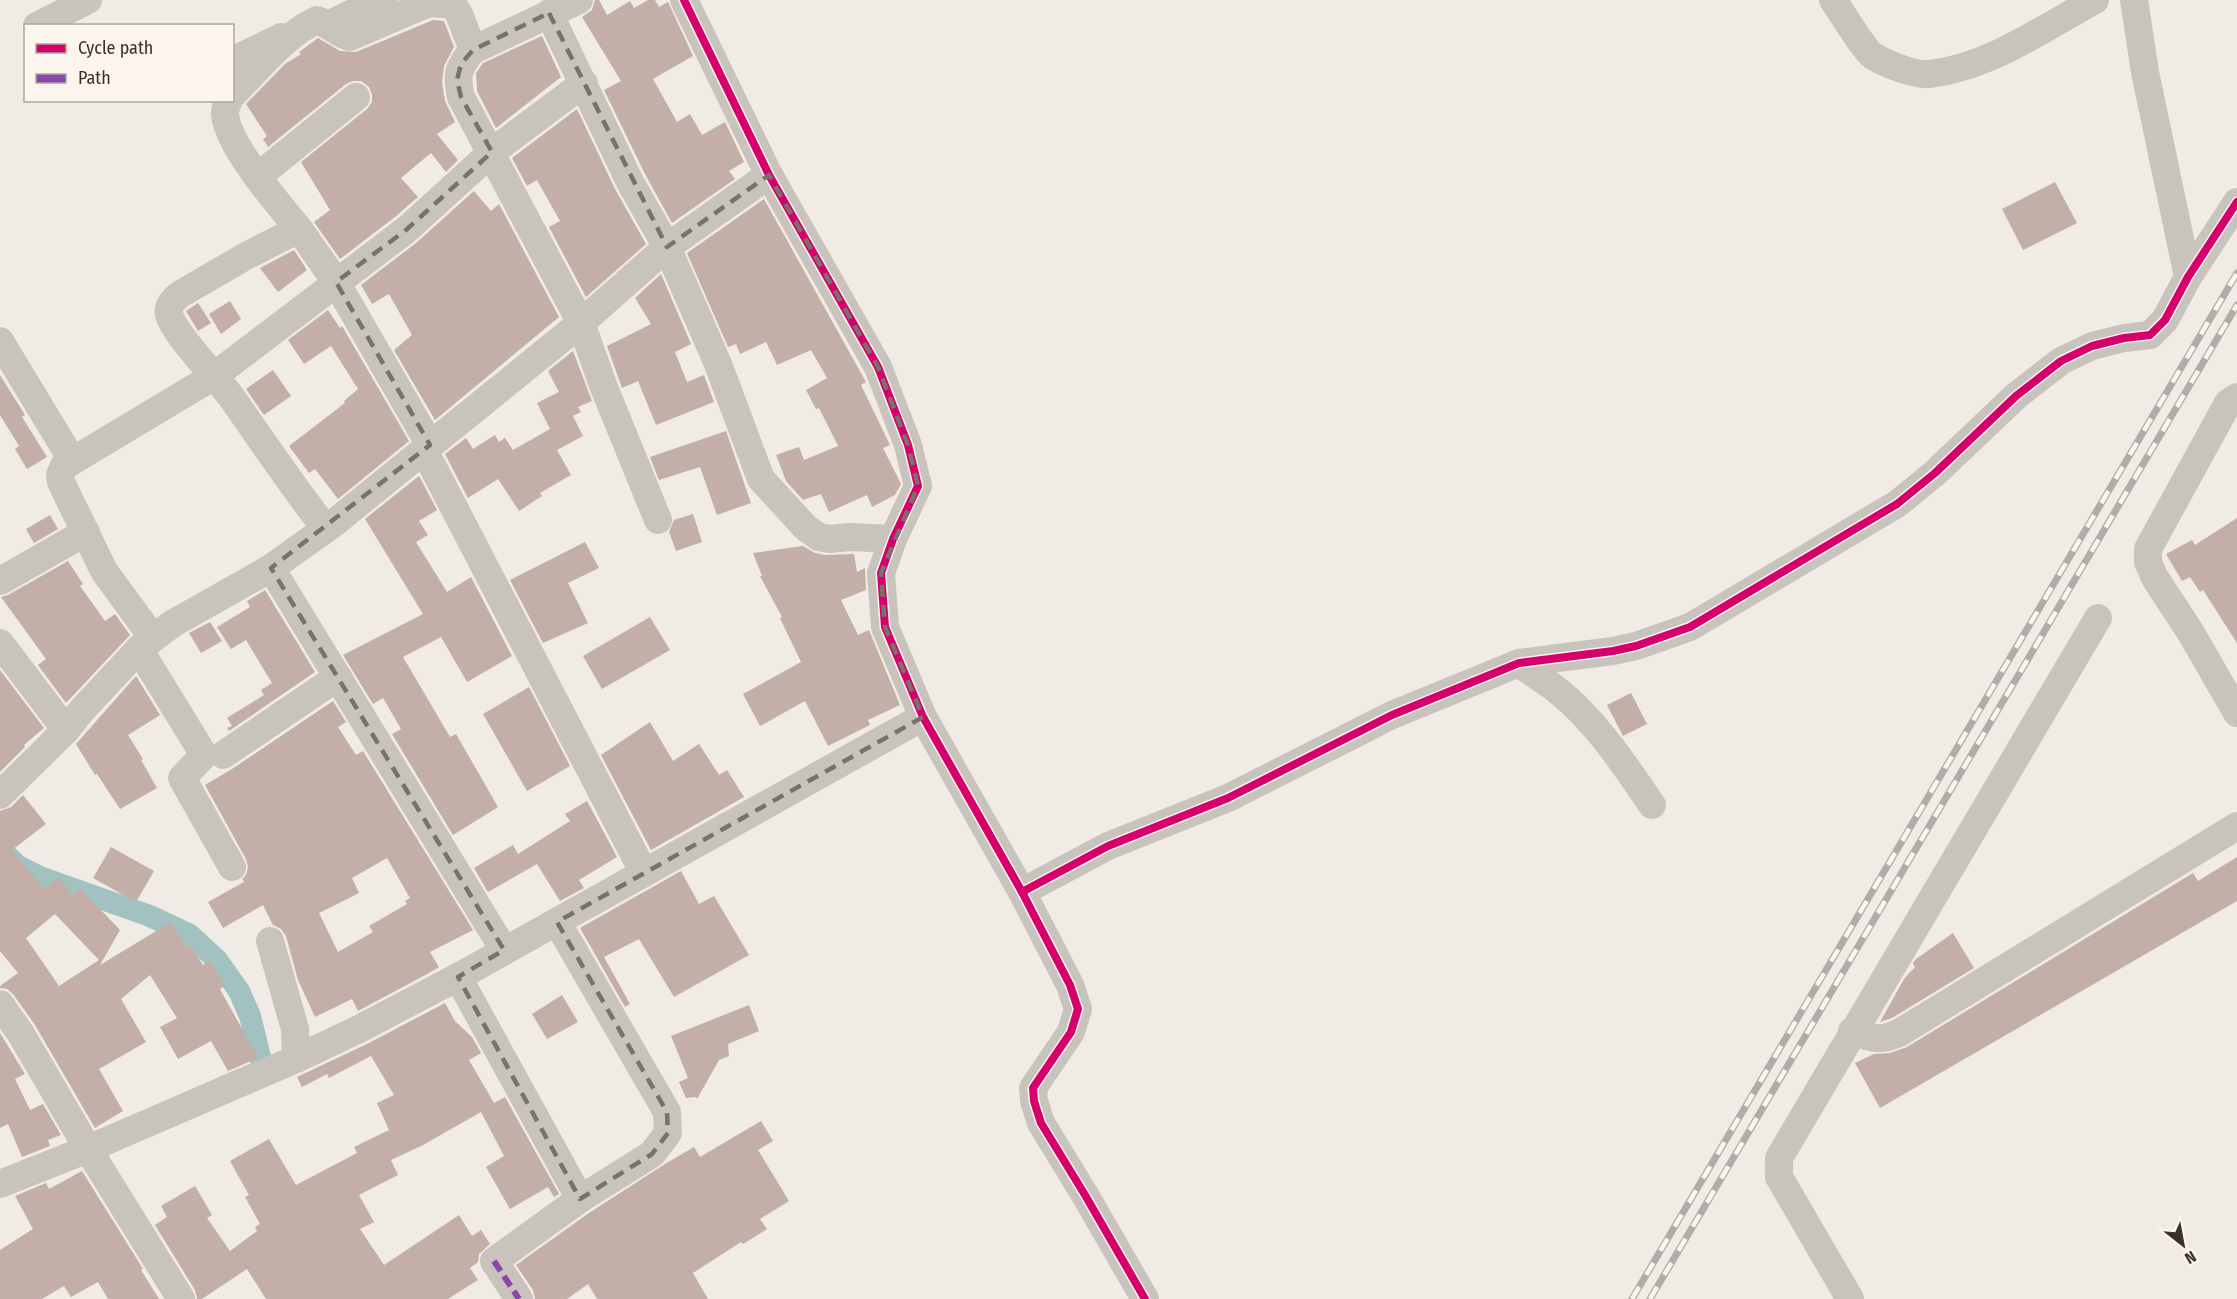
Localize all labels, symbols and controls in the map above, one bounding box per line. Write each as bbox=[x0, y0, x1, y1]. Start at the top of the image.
legend bbox=[24, 24, 234, 102]
text: Cycle path bbox=[78, 37, 153, 59]
text: Path bbox=[78, 67, 111, 89]
north arrow bbox=[2153, 1215, 2213, 1275]
text: N bbox=[2181, 1247, 2199, 1268]

